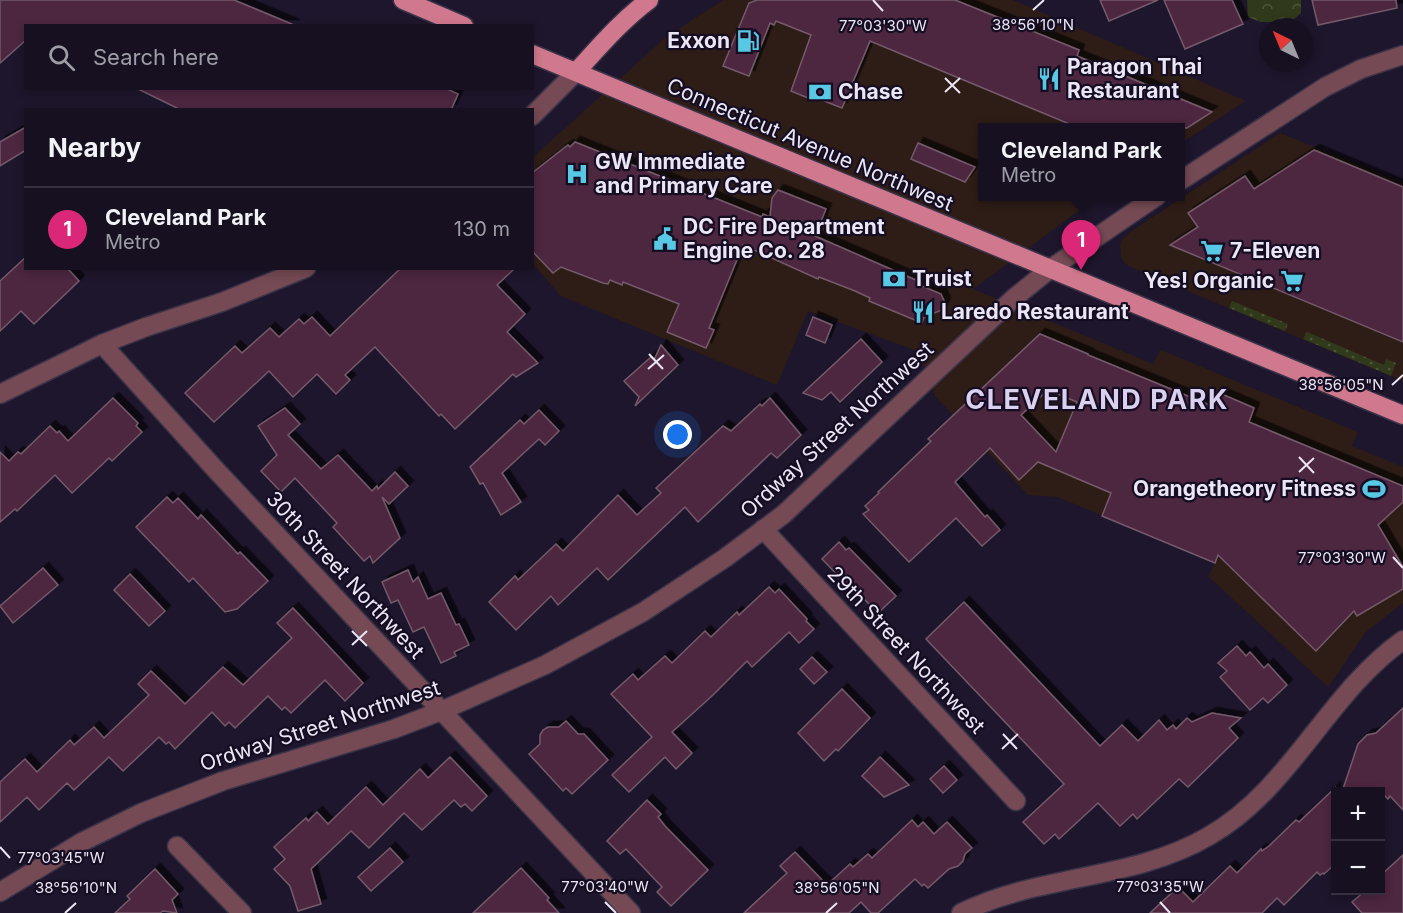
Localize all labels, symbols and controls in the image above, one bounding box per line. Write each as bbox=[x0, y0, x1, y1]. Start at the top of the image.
text: 38°56'10"N bbox=[992, 15, 1074, 34]
text: 77°03'30"W bbox=[839, 16, 927, 35]
north arrow bbox=[1259, 18, 1313, 72]
search box bbox=[24, 24, 534, 90]
place label: Exxon bbox=[667, 28, 730, 53]
fuel station icon: Exxon bbox=[735, 28, 761, 54]
icon: search bbox=[45, 41, 78, 74]
text: Search here bbox=[93, 44, 219, 70]
place label: Paragon Thai Restaurant bbox=[1067, 54, 1202, 103]
restaurant icon: Paragon Thai Restaurant bbox=[1036, 66, 1062, 92]
street label: Connecticut Avenue Northwest bbox=[663, 73, 957, 216]
bank icon: Chase bbox=[807, 79, 833, 105]
place label: Chase bbox=[838, 79, 903, 104]
popup bbox=[978, 123, 1185, 201]
text: Nearby bbox=[48, 132, 141, 163]
text: Cleveland Park bbox=[1001, 137, 1162, 163]
place label: GW Immediate and Primary Care bbox=[595, 149, 773, 198]
hospital icon: GW Immediate and Primary Care bbox=[564, 161, 590, 187]
text: Metro bbox=[1001, 163, 1056, 187]
text: Cleveland Park bbox=[105, 204, 266, 230]
place label: DC Fire Department Engine Co. 28 bbox=[683, 214, 885, 263]
text: 1 bbox=[63, 217, 72, 241]
text: 130 m bbox=[454, 217, 510, 241]
pin: 1 bbox=[1062, 220, 1100, 270]
public building icon: DC Fire Department Engine Co. 28 bbox=[652, 226, 678, 252]
text: Metro bbox=[105, 230, 160, 254]
supermarket icon: 7-Eleven bbox=[1199, 238, 1225, 264]
place label: 7-Eleven bbox=[1230, 238, 1320, 263]
bank icon: Truist bbox=[881, 266, 907, 292]
place label: Truist bbox=[912, 266, 972, 291]
place label: Yes! Organic bbox=[1144, 268, 1274, 293]
supermarket icon: Yes! Organic bbox=[1279, 268, 1305, 294]
restaurant icon: Laredo Restaurant bbox=[910, 299, 936, 325]
place label: Laredo Restaurant bbox=[941, 299, 1129, 324]
street label: Ordway Street Northwest bbox=[735, 336, 938, 523]
text: 38°56'05"N bbox=[1299, 375, 1383, 394]
district label: CLEVELAND PARK bbox=[965, 383, 1229, 416]
your location bbox=[663, 420, 692, 449]
place label: Orangetheory Fitness bbox=[1133, 476, 1356, 501]
sports icon: Orangetheory Fitness bbox=[1361, 476, 1387, 502]
street label: 30th Street Northwest bbox=[261, 486, 430, 664]
text: 77°03'30"W bbox=[1298, 548, 1386, 567]
street label: 29th Street Northwest bbox=[822, 561, 990, 739]
street label: Ordway Street Northwest bbox=[197, 675, 443, 776]
map controls bbox=[1331, 787, 1385, 895]
button: + bbox=[1331, 787, 1385, 841]
button: − bbox=[1331, 841, 1385, 895]
text: 77°03'45"W bbox=[18, 848, 105, 867]
text: 77°03'40"W bbox=[561, 877, 649, 896]
text: 77°03'35"W bbox=[1116, 877, 1204, 896]
text: 38°56'10"N bbox=[35, 878, 117, 897]
text: 38°56'05"N bbox=[795, 878, 879, 897]

